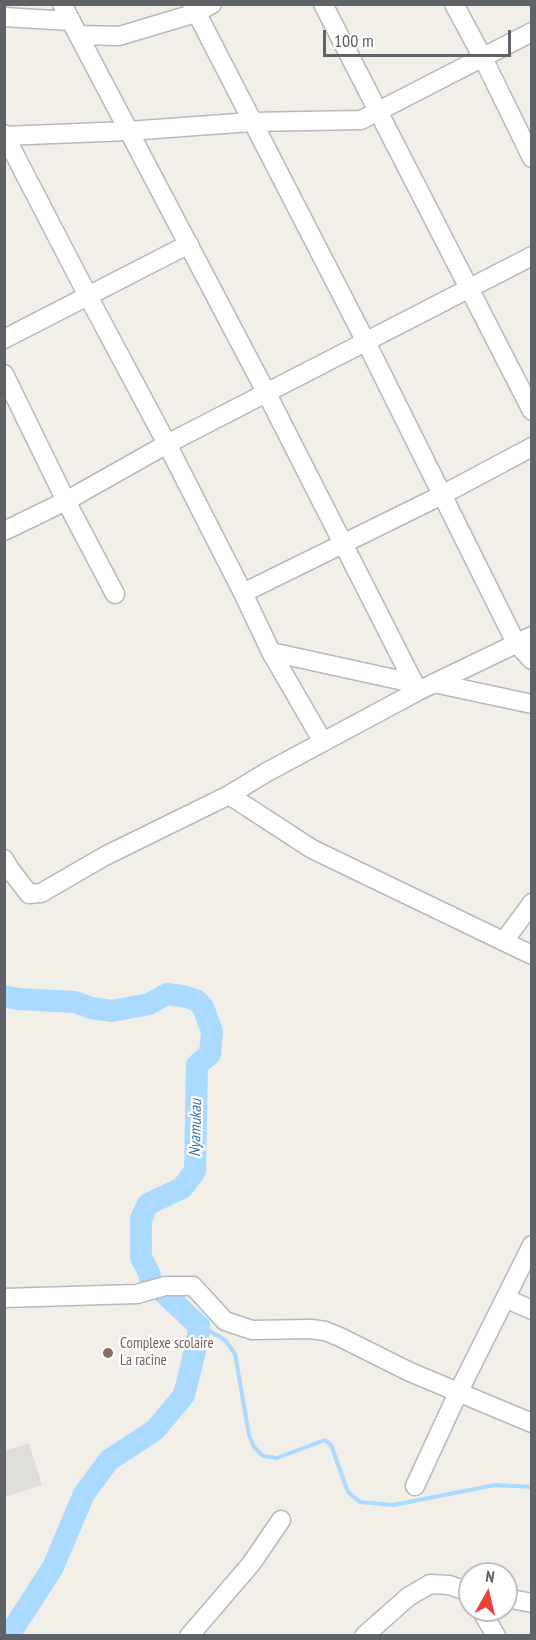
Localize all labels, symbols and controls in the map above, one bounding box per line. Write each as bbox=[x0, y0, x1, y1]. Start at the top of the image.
scale bar bbox=[326, 18, 514, 56]
text: 100 m bbox=[334, 29, 374, 52]
water label: Nyamukau bbox=[186, 1099, 206, 1157]
place label: Complexe scolaire La racine bbox=[120, 1335, 214, 1370]
marker: Complexe scolaire La racine bbox=[101, 1346, 115, 1360]
north arrow bbox=[458, 1562, 518, 1622]
text: N bbox=[485, 1566, 496, 1587]

